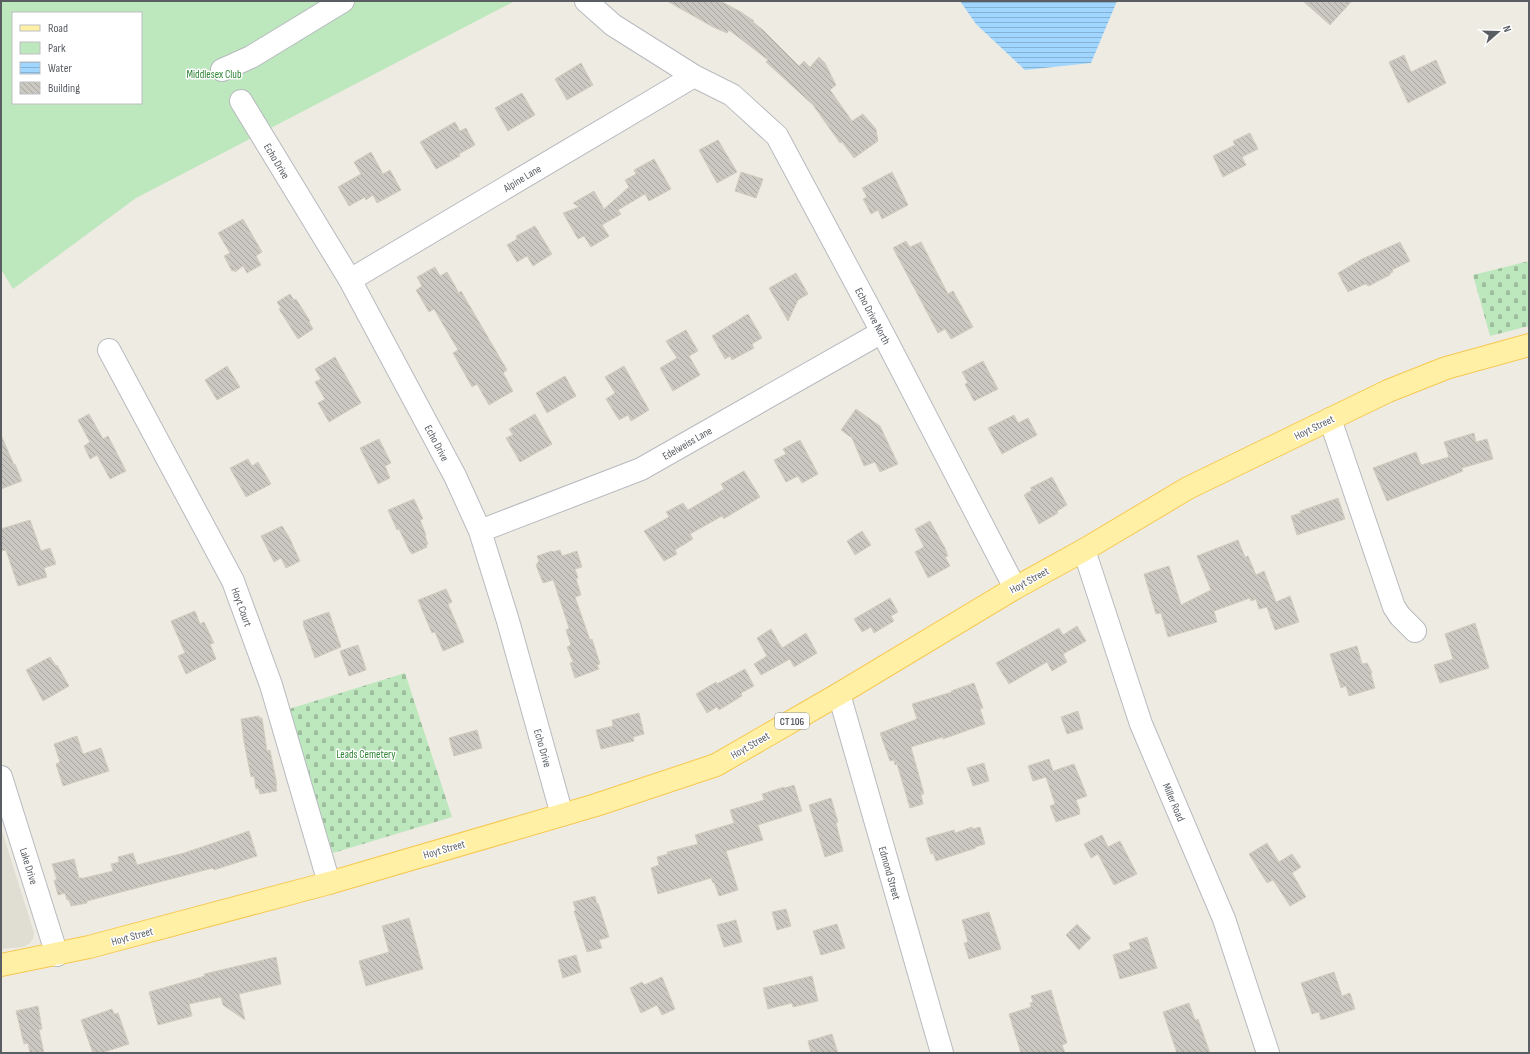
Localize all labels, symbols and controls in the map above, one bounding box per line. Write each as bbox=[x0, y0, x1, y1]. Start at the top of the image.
legend bbox=[12, 12, 142, 104]
north arrow bbox=[1478, 12, 1518, 52]
text: Road bbox=[48, 21, 68, 36]
text: N bbox=[1500, 24, 1514, 34]
text: Park bbox=[48, 41, 66, 56]
text: Water bbox=[48, 61, 72, 76]
park label: Middlesex Club bbox=[187, 68, 242, 81]
text: Building bbox=[48, 81, 80, 96]
street label: Echo Drive bbox=[261, 141, 292, 181]
street label: Alpine Lane bbox=[500, 162, 544, 195]
street label: Echo Drive North bbox=[852, 286, 893, 347]
street label: Hoyt Street bbox=[1292, 412, 1337, 443]
street label: Echo Drive bbox=[422, 423, 451, 464]
street label: Edelweiss Lane bbox=[660, 424, 714, 463]
street label: Hoyt Street bbox=[1007, 564, 1052, 596]
street label: Hoyt Court bbox=[228, 586, 255, 629]
road number: CT 106 bbox=[775, 713, 809, 729]
street label: Echo Drive bbox=[531, 728, 554, 769]
street label: Hoyt Street bbox=[729, 729, 773, 762]
park label: Leads Cemetery bbox=[336, 748, 396, 761]
street label: Miller Road bbox=[1160, 781, 1188, 824]
street label: Hoyt Street bbox=[422, 837, 467, 862]
street label: Edmond Street bbox=[876, 845, 904, 902]
street label: Lake Drive bbox=[17, 846, 40, 886]
street label: Hoyt Street bbox=[110, 925, 155, 948]

